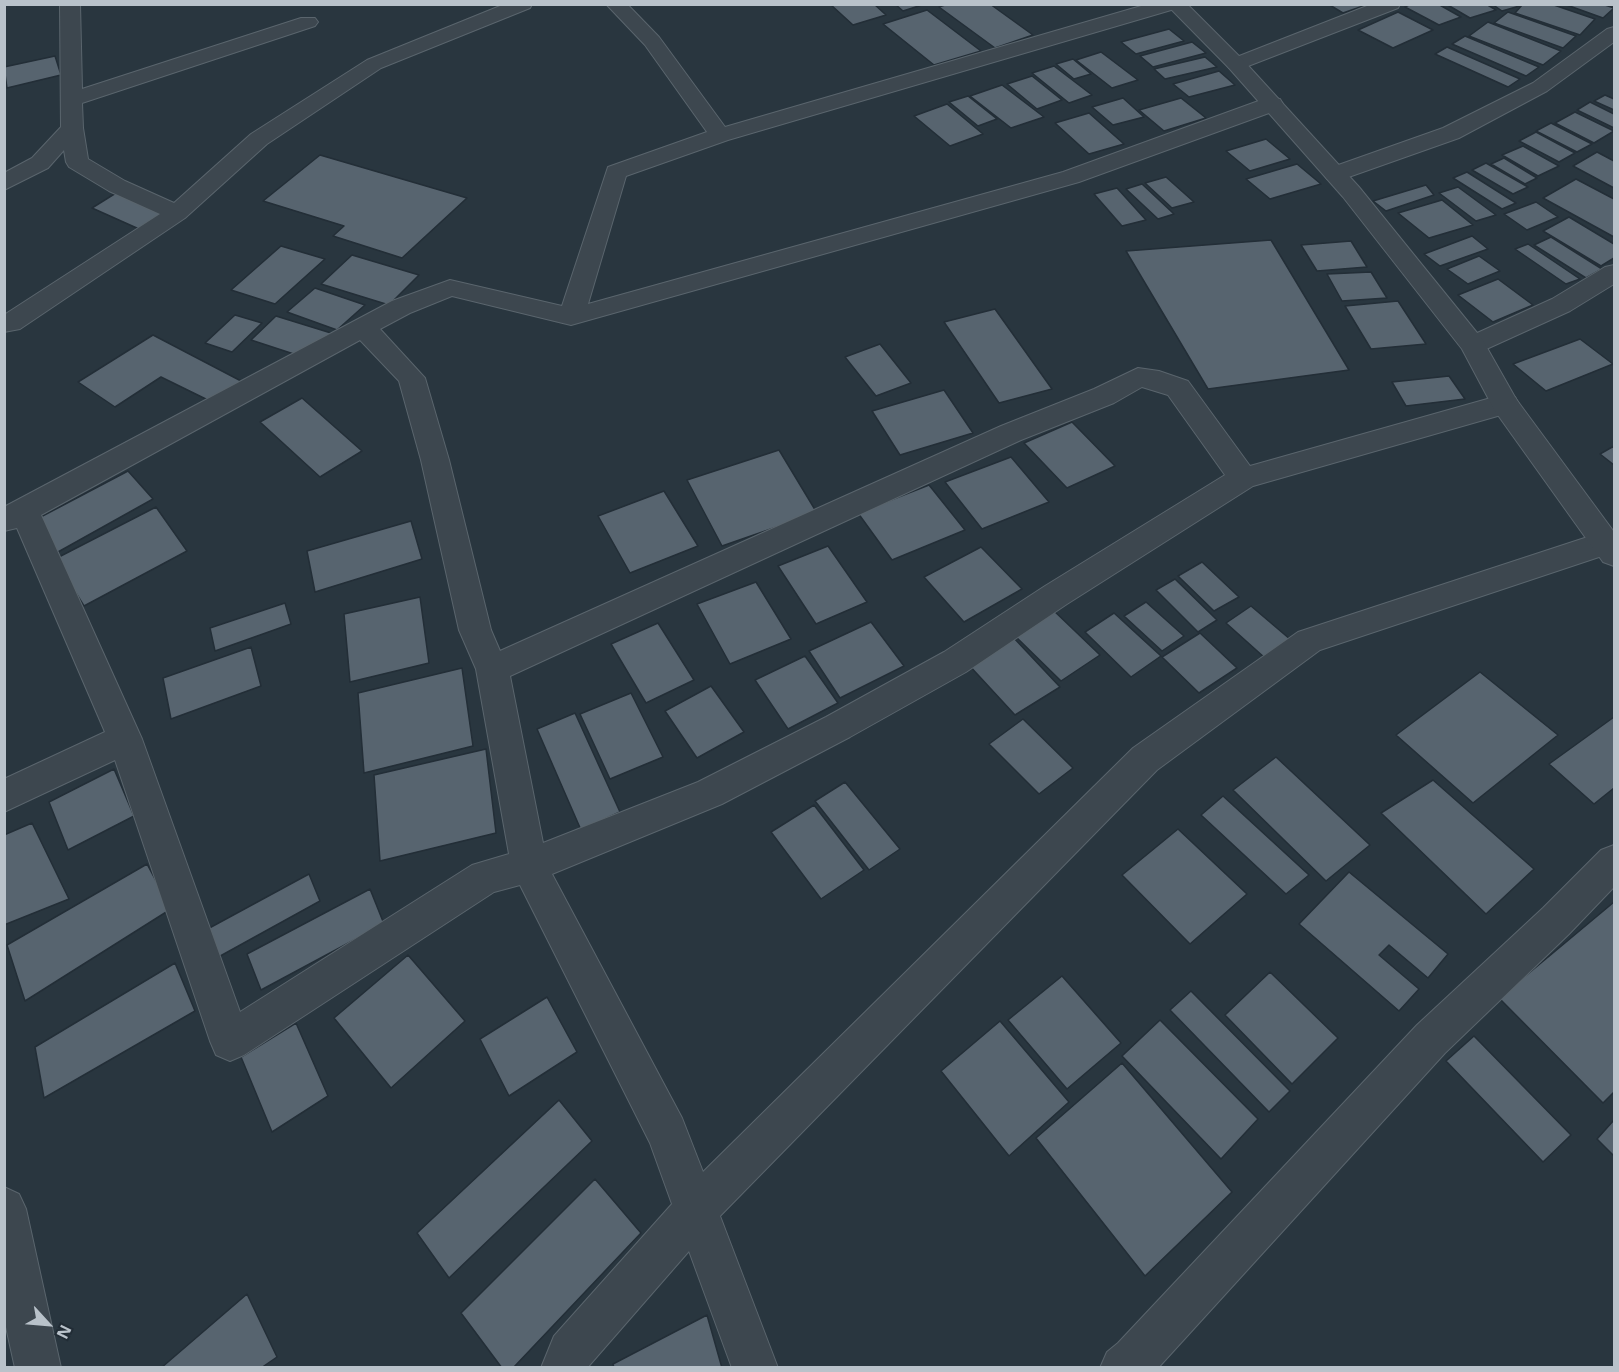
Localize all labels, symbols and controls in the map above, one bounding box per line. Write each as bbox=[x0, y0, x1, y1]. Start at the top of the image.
north arrow bbox=[18, 1294, 78, 1354]
text: N bbox=[51, 1321, 77, 1343]

